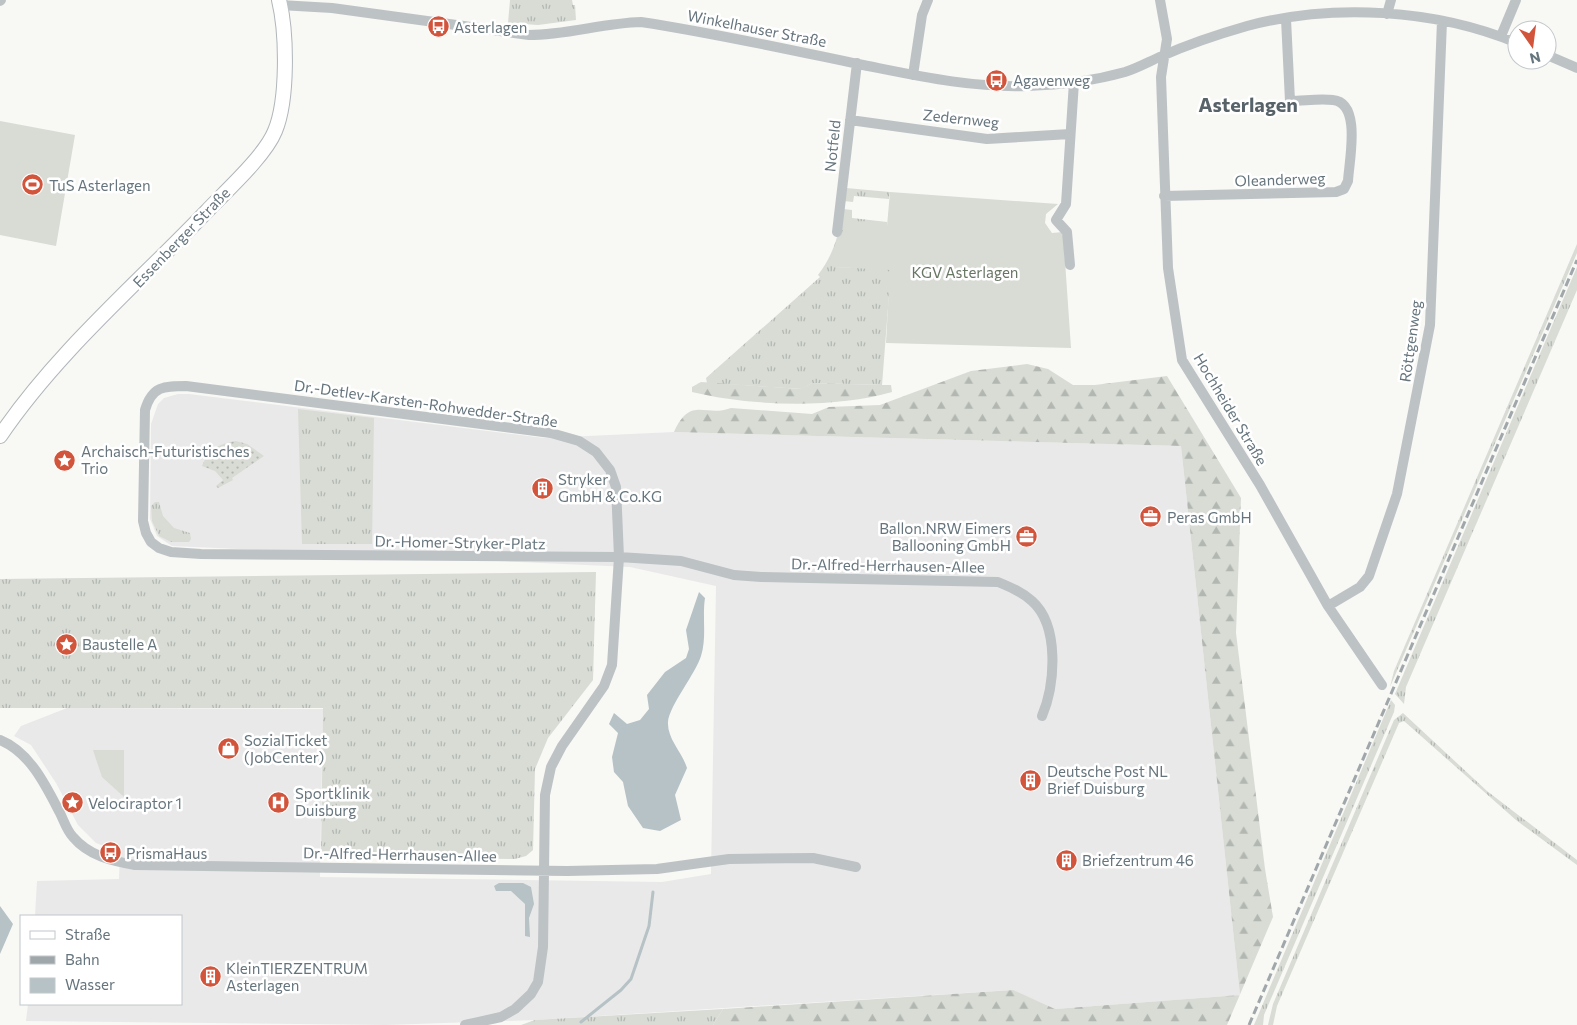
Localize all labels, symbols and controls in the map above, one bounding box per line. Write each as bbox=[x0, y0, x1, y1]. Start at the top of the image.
street label: Winkelhauser Straße bbox=[686, 6, 828, 50]
bus stop icon: Asterlagen bbox=[426, 15, 450, 39]
place label: Asterlagen bbox=[454, 18, 527, 36]
north arrow bbox=[1507, 20, 1557, 70]
text: N bbox=[1528, 49, 1542, 68]
bus stop icon: Agavenweg bbox=[985, 68, 1009, 92]
place label: Agavenweg bbox=[1013, 71, 1090, 89]
district label: Asterlagen bbox=[1198, 92, 1298, 116]
street label: Zedernweg bbox=[922, 105, 1000, 131]
street label: Notfeld bbox=[820, 119, 844, 173]
street label: Oleanderweg bbox=[1234, 168, 1326, 190]
sports icon: TuS Asterlagen bbox=[21, 173, 45, 197]
place label: TuS Asterlagen bbox=[49, 176, 151, 194]
street label: Essenberger Straße bbox=[129, 183, 233, 291]
park label: KGV Asterlagen bbox=[912, 263, 1018, 281]
street label: Röttgenweg bbox=[1395, 299, 1425, 383]
street label: Hochheider Straße bbox=[1190, 350, 1272, 468]
street label: Dr.-Detlev-Karsten-Rohwedder-Straße bbox=[293, 376, 559, 430]
place label: Archaisch-Futuristisches Trio bbox=[81, 442, 250, 477]
place icon: Archaisch-Futuristisches Trio bbox=[53, 448, 77, 472]
place label: Stryker GmbH & Co.KG bbox=[558, 470, 662, 505]
building icon: Stryker GmbH & Co.KG bbox=[530, 476, 554, 500]
office icon: Peras GmbH bbox=[1139, 505, 1163, 529]
place label: Peras GmbH bbox=[1167, 508, 1252, 526]
place label: Ballon.NRW Eimers Ballooning GmbH bbox=[879, 519, 1011, 554]
office icon: Ballon.NRW Eimers Ballooning GmbH bbox=[1015, 525, 1039, 549]
street label: Dr.-Homer-Stryker-Platz bbox=[374, 532, 546, 552]
street label: Dr.-Alfred-Herrhausen-Allee bbox=[791, 554, 985, 576]
place icon: Baustelle A bbox=[54, 632, 78, 656]
place label: Baustelle A bbox=[82, 635, 157, 653]
place label: SozialTicket (JobCenter) bbox=[244, 731, 327, 766]
shop icon: SozialTicket (JobCenter) bbox=[216, 737, 240, 761]
place label: Deutsche Post NL Brief Duisburg bbox=[1047, 762, 1168, 797]
building icon: Deutsche Post NL Brief Duisburg bbox=[1019, 768, 1043, 792]
place label: Sportklinik Duisburg bbox=[295, 784, 370, 819]
hospital icon: Sportklinik Duisburg bbox=[267, 790, 291, 814]
place icon: Velociraptor 1 bbox=[60, 791, 84, 815]
place label: Velociraptor 1 bbox=[88, 794, 182, 812]
bus stop icon: PrismaHaus bbox=[98, 841, 122, 865]
street label: Dr.-Alfred-Herrhausen-Allee bbox=[303, 843, 497, 865]
place label: PrismaHaus bbox=[126, 844, 207, 862]
building icon: Briefzentrum 46 bbox=[1054, 848, 1078, 872]
place label: Briefzentrum 46 bbox=[1082, 851, 1194, 869]
legend bbox=[20, 915, 182, 1005]
text: Straße bbox=[65, 925, 111, 943]
text: Bahn bbox=[65, 950, 100, 968]
place label: KleinTIERZENTRUM Asterlagen bbox=[226, 959, 368, 994]
building icon: KleinTIERZENTRUM Asterlagen bbox=[198, 965, 222, 989]
text: Wasser bbox=[65, 975, 115, 993]

